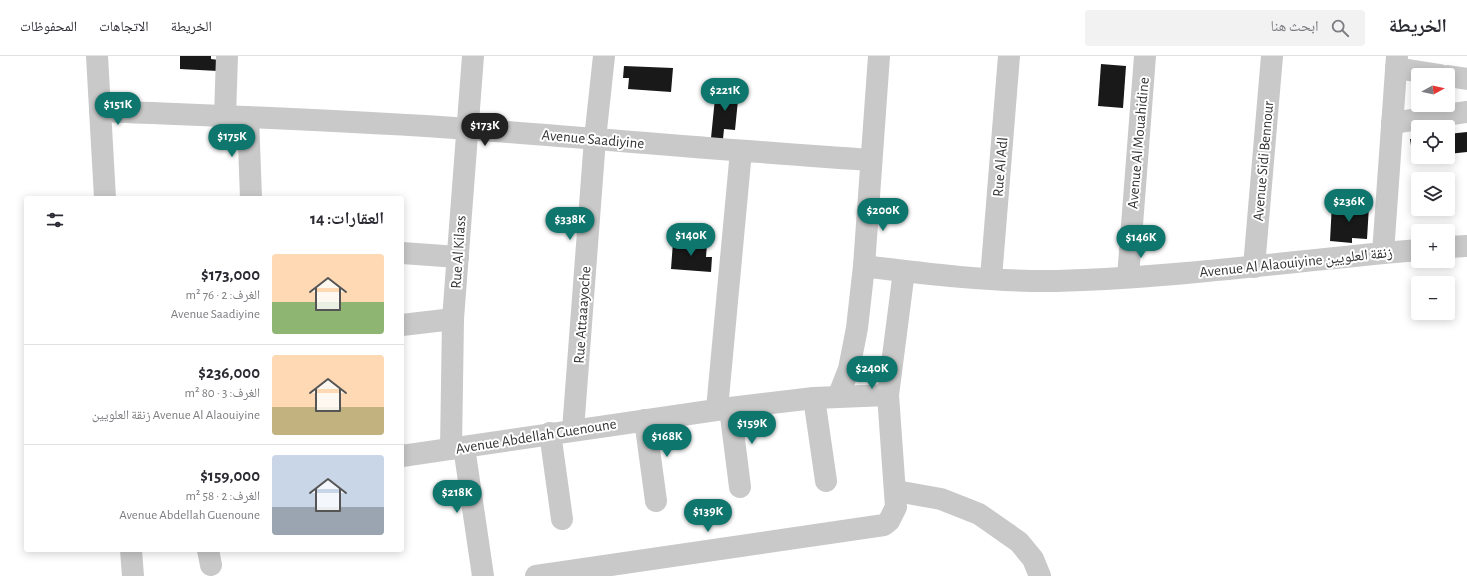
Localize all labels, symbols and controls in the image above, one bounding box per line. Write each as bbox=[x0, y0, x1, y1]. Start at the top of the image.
search box bbox=[1085, 10, 1365, 46]
icon: search bbox=[1329, 17, 1351, 39]
text: الخريطة bbox=[1389, 17, 1447, 36]
text: ابحث هنا bbox=[1270, 19, 1319, 34]
text: المحفوظات bbox=[20, 20, 77, 34]
text: الاتجاهات bbox=[99, 20, 149, 34]
text: الخريطة bbox=[171, 20, 212, 34]
north arrow bbox=[1411, 68, 1455, 112]
map controls bbox=[1411, 68, 1455, 320]
street label: Avenue Al Mouahidine bbox=[1125, 77, 1152, 209]
pin: $221K bbox=[697, 78, 753, 112]
text: $221K bbox=[710, 84, 740, 97]
pin: $151K bbox=[90, 92, 146, 126]
text: $151K bbox=[104, 98, 132, 111]
street label: Avenue Sidi Bennour bbox=[1251, 100, 1276, 222]
pin: $173K bbox=[457, 113, 513, 147]
text: $173K bbox=[470, 119, 500, 132]
button: locate bbox=[1411, 120, 1455, 164]
pin: $175K bbox=[204, 124, 260, 158]
street label: Avenue Saadiyine bbox=[541, 128, 645, 151]
text: $175K bbox=[217, 130, 247, 143]
street label: Rue Al Adl bbox=[990, 137, 1011, 197]
button: layers bbox=[1411, 172, 1455, 216]
pin: $236K bbox=[1321, 189, 1377, 223]
text: $236K bbox=[1333, 195, 1365, 208]
pin: $200K bbox=[855, 198, 911, 232]
text: $200K bbox=[866, 204, 900, 217]
pin: $338K bbox=[542, 207, 598, 241]
icon: filters bbox=[44, 209, 66, 231]
text: العقارات: 14 bbox=[310, 210, 384, 227]
text: $338K bbox=[554, 213, 586, 226]
street label: Rue Al Kilass bbox=[448, 215, 469, 289]
pin: $140K bbox=[663, 223, 719, 257]
button: + bbox=[1411, 224, 1455, 268]
pin: $146K bbox=[1113, 225, 1169, 259]
text: $140K bbox=[675, 229, 707, 242]
text: $146K bbox=[1126, 231, 1156, 244]
street label: Avenue Al Alaouiyine زنقة العلويين bbox=[1199, 245, 1394, 282]
text: $173,000 bbox=[201, 266, 260, 283]
street label: Rue Attaaayoche bbox=[572, 266, 593, 364]
icon: home bbox=[304, 270, 352, 318]
button: − bbox=[1411, 276, 1455, 320]
text: الغرف: 2 · 76 m² bbox=[186, 289, 260, 302]
text: Avenue Saadiyine bbox=[171, 308, 260, 321]
pin: $240K bbox=[844, 356, 900, 390]
text: $240K bbox=[856, 362, 888, 375]
text: $236,000 bbox=[198, 364, 260, 381]
icon: home bbox=[304, 371, 352, 419]
text: الغرف: 3 · 80 m² bbox=[185, 387, 260, 400]
text: Avenue Al Alaouiyine زنقة العلويين bbox=[92, 409, 260, 422]
pin: $159K bbox=[724, 411, 780, 445]
street label: Avenue Abdellah Guenoune bbox=[455, 416, 618, 457]
text: $159K bbox=[737, 417, 767, 430]
pin: $168K bbox=[639, 424, 695, 458]
text: $168K bbox=[652, 430, 682, 443]
text: $159,000 bbox=[200, 467, 260, 484]
icon: home bbox=[304, 471, 352, 519]
pin: $218K bbox=[429, 480, 485, 514]
text: $218K bbox=[442, 486, 472, 499]
text: الغرف: 2 · 58 m² bbox=[185, 490, 260, 503]
pin: $139K bbox=[680, 499, 736, 533]
text: $139K bbox=[693, 505, 723, 518]
text: Avenue Abdellah Guenoune bbox=[119, 509, 260, 522]

